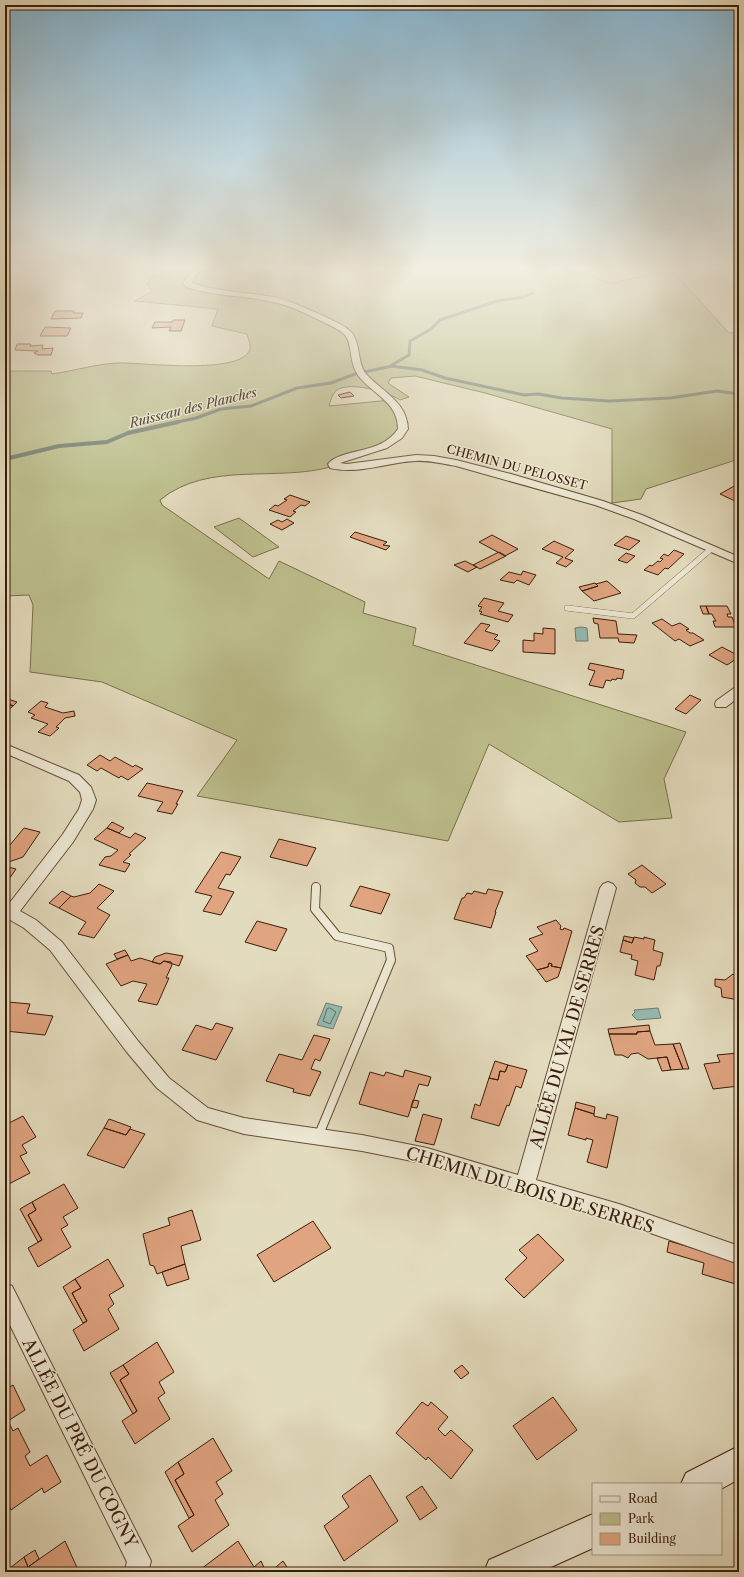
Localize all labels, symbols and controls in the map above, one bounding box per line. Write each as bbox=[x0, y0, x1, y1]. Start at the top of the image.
water label: Ruisseau des Planches bbox=[127, 383, 259, 431]
street label: CHEMIN DU PELOSSET bbox=[445, 441, 589, 493]
street label: ALLÉE DU VAL DE SERRES bbox=[525, 923, 608, 1152]
street label: CHEMIN DU BOIS DE SERRES bbox=[404, 1143, 656, 1237]
street label: ALLÉE DU PRÉ DU COGNY bbox=[18, 1334, 142, 1552]
legend bbox=[592, 1483, 722, 1555]
text: Road bbox=[628, 1491, 658, 1506]
text: Park bbox=[628, 1511, 655, 1526]
text: Building bbox=[628, 1531, 676, 1546]

